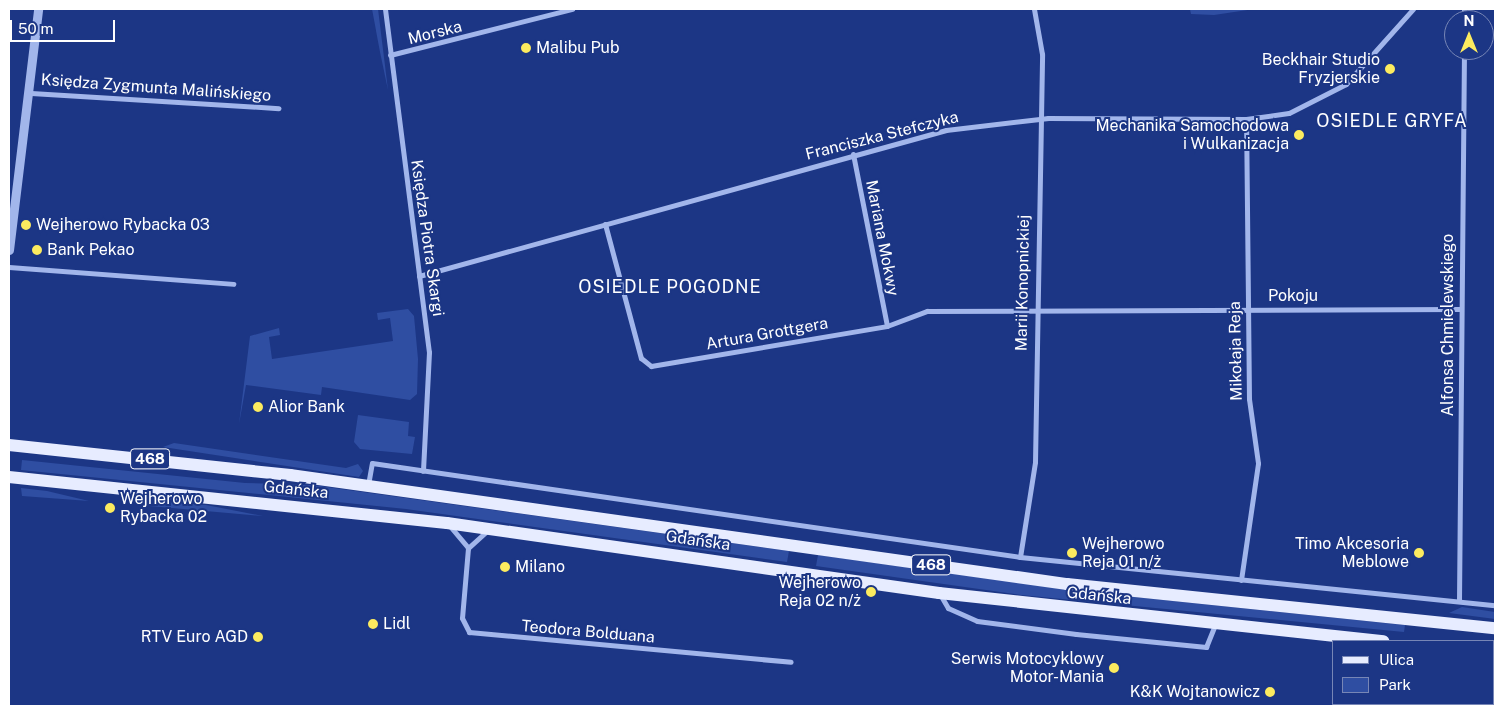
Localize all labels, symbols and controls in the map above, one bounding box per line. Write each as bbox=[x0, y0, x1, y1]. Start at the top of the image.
scale bar bbox=[12, 10, 118, 42]
north arrow bbox=[1444, 10, 1494, 60]
text: N bbox=[1464, 13, 1474, 29]
street label: Morska bbox=[406, 17, 464, 49]
text: 50 m bbox=[18, 20, 53, 37]
place label: Malibu Pub bbox=[536, 38, 620, 58]
marker: Malibu Pub bbox=[520, 42, 532, 54]
place label: Beckhair Studio Fryzjerskie bbox=[1262, 50, 1380, 88]
marker: Beckhair Studio Fryzjerskie bbox=[1384, 63, 1396, 75]
street label: Księdza Zygmunta Malińskiego bbox=[40, 70, 272, 106]
street label: Franciszka Stefczyka bbox=[804, 108, 960, 164]
district label: OSIEDLE GRYFA bbox=[1315, 110, 1469, 132]
place label: Mechanika Samochodowa i Wulkanizacja bbox=[1096, 116, 1289, 154]
marker: Mechanika Samochodowa i Wulkanizacja bbox=[1293, 129, 1305, 141]
street label: Księdza Piotra Skargi bbox=[407, 158, 447, 318]
street label: Mariana Mokwy bbox=[861, 179, 903, 297]
place label: Wejherowo Rybacka 03 bbox=[36, 215, 210, 235]
street label: Marii Konopnickiej bbox=[1012, 215, 1034, 351]
marker: Wejherowo Rybacka 03 bbox=[20, 219, 32, 231]
street label: Alfonsa Chmielewskiego bbox=[1438, 234, 1458, 416]
place label: Bank Pekao bbox=[47, 240, 134, 260]
marker: Bank Pekao bbox=[31, 244, 43, 256]
district label: OSIEDLE POGODNE bbox=[576, 276, 764, 298]
street label: Pokoju bbox=[1268, 286, 1318, 306]
street label: Mikołaja Reja bbox=[1226, 301, 1246, 401]
street label: Artura Grottgera bbox=[704, 314, 830, 354]
place label: Alior Bank bbox=[268, 397, 345, 417]
marker: Alior Bank bbox=[252, 401, 264, 413]
road number: 468 bbox=[130, 446, 170, 472]
street label: Gdańska bbox=[263, 477, 329, 503]
place label: Wejherowo Rybacka 02 bbox=[120, 489, 207, 527]
marker: Wejherowo Rybacka 02 bbox=[104, 502, 116, 514]
street label: Gdańska bbox=[664, 527, 732, 555]
place label: Wejherowo Reja 01 n/ż bbox=[1082, 534, 1165, 572]
place label: Timo Akcesoria Meblowe bbox=[1295, 534, 1409, 572]
marker: Wejherowo Reja 01 n/ż bbox=[1066, 547, 1078, 559]
marker: Timo Akcesoria Meblowe bbox=[1413, 547, 1425, 559]
road number: 468 bbox=[911, 552, 951, 578]
place label: Milano bbox=[515, 557, 565, 577]
marker: Milano bbox=[499, 561, 511, 573]
place label: Wejherowo Reja 02 n/ż bbox=[778, 573, 861, 611]
street label: Gdańska bbox=[1066, 583, 1132, 609]
marker: Wejherowo Reja 02 n/ż bbox=[865, 586, 877, 598]
place label: Lidl bbox=[383, 614, 411, 634]
street label: Teodora Bolduana bbox=[521, 617, 655, 647]
marker: Lidl bbox=[367, 618, 379, 630]
place label: RTV Euro AGD bbox=[141, 627, 248, 647]
marker: RTV Euro AGD bbox=[252, 631, 264, 643]
legend bbox=[1332, 640, 1494, 705]
place label: Serwis Motocyklowy Motor-Mania bbox=[951, 649, 1104, 687]
text: Ulica bbox=[1379, 651, 1414, 668]
marker: Serwis Motocyklowy Motor-Mania bbox=[1108, 662, 1120, 674]
text: Park bbox=[1379, 676, 1411, 693]
place label: K&K Wojtanowicz bbox=[1129, 682, 1260, 702]
marker: K&K Wojtanowicz bbox=[1264, 686, 1276, 698]

